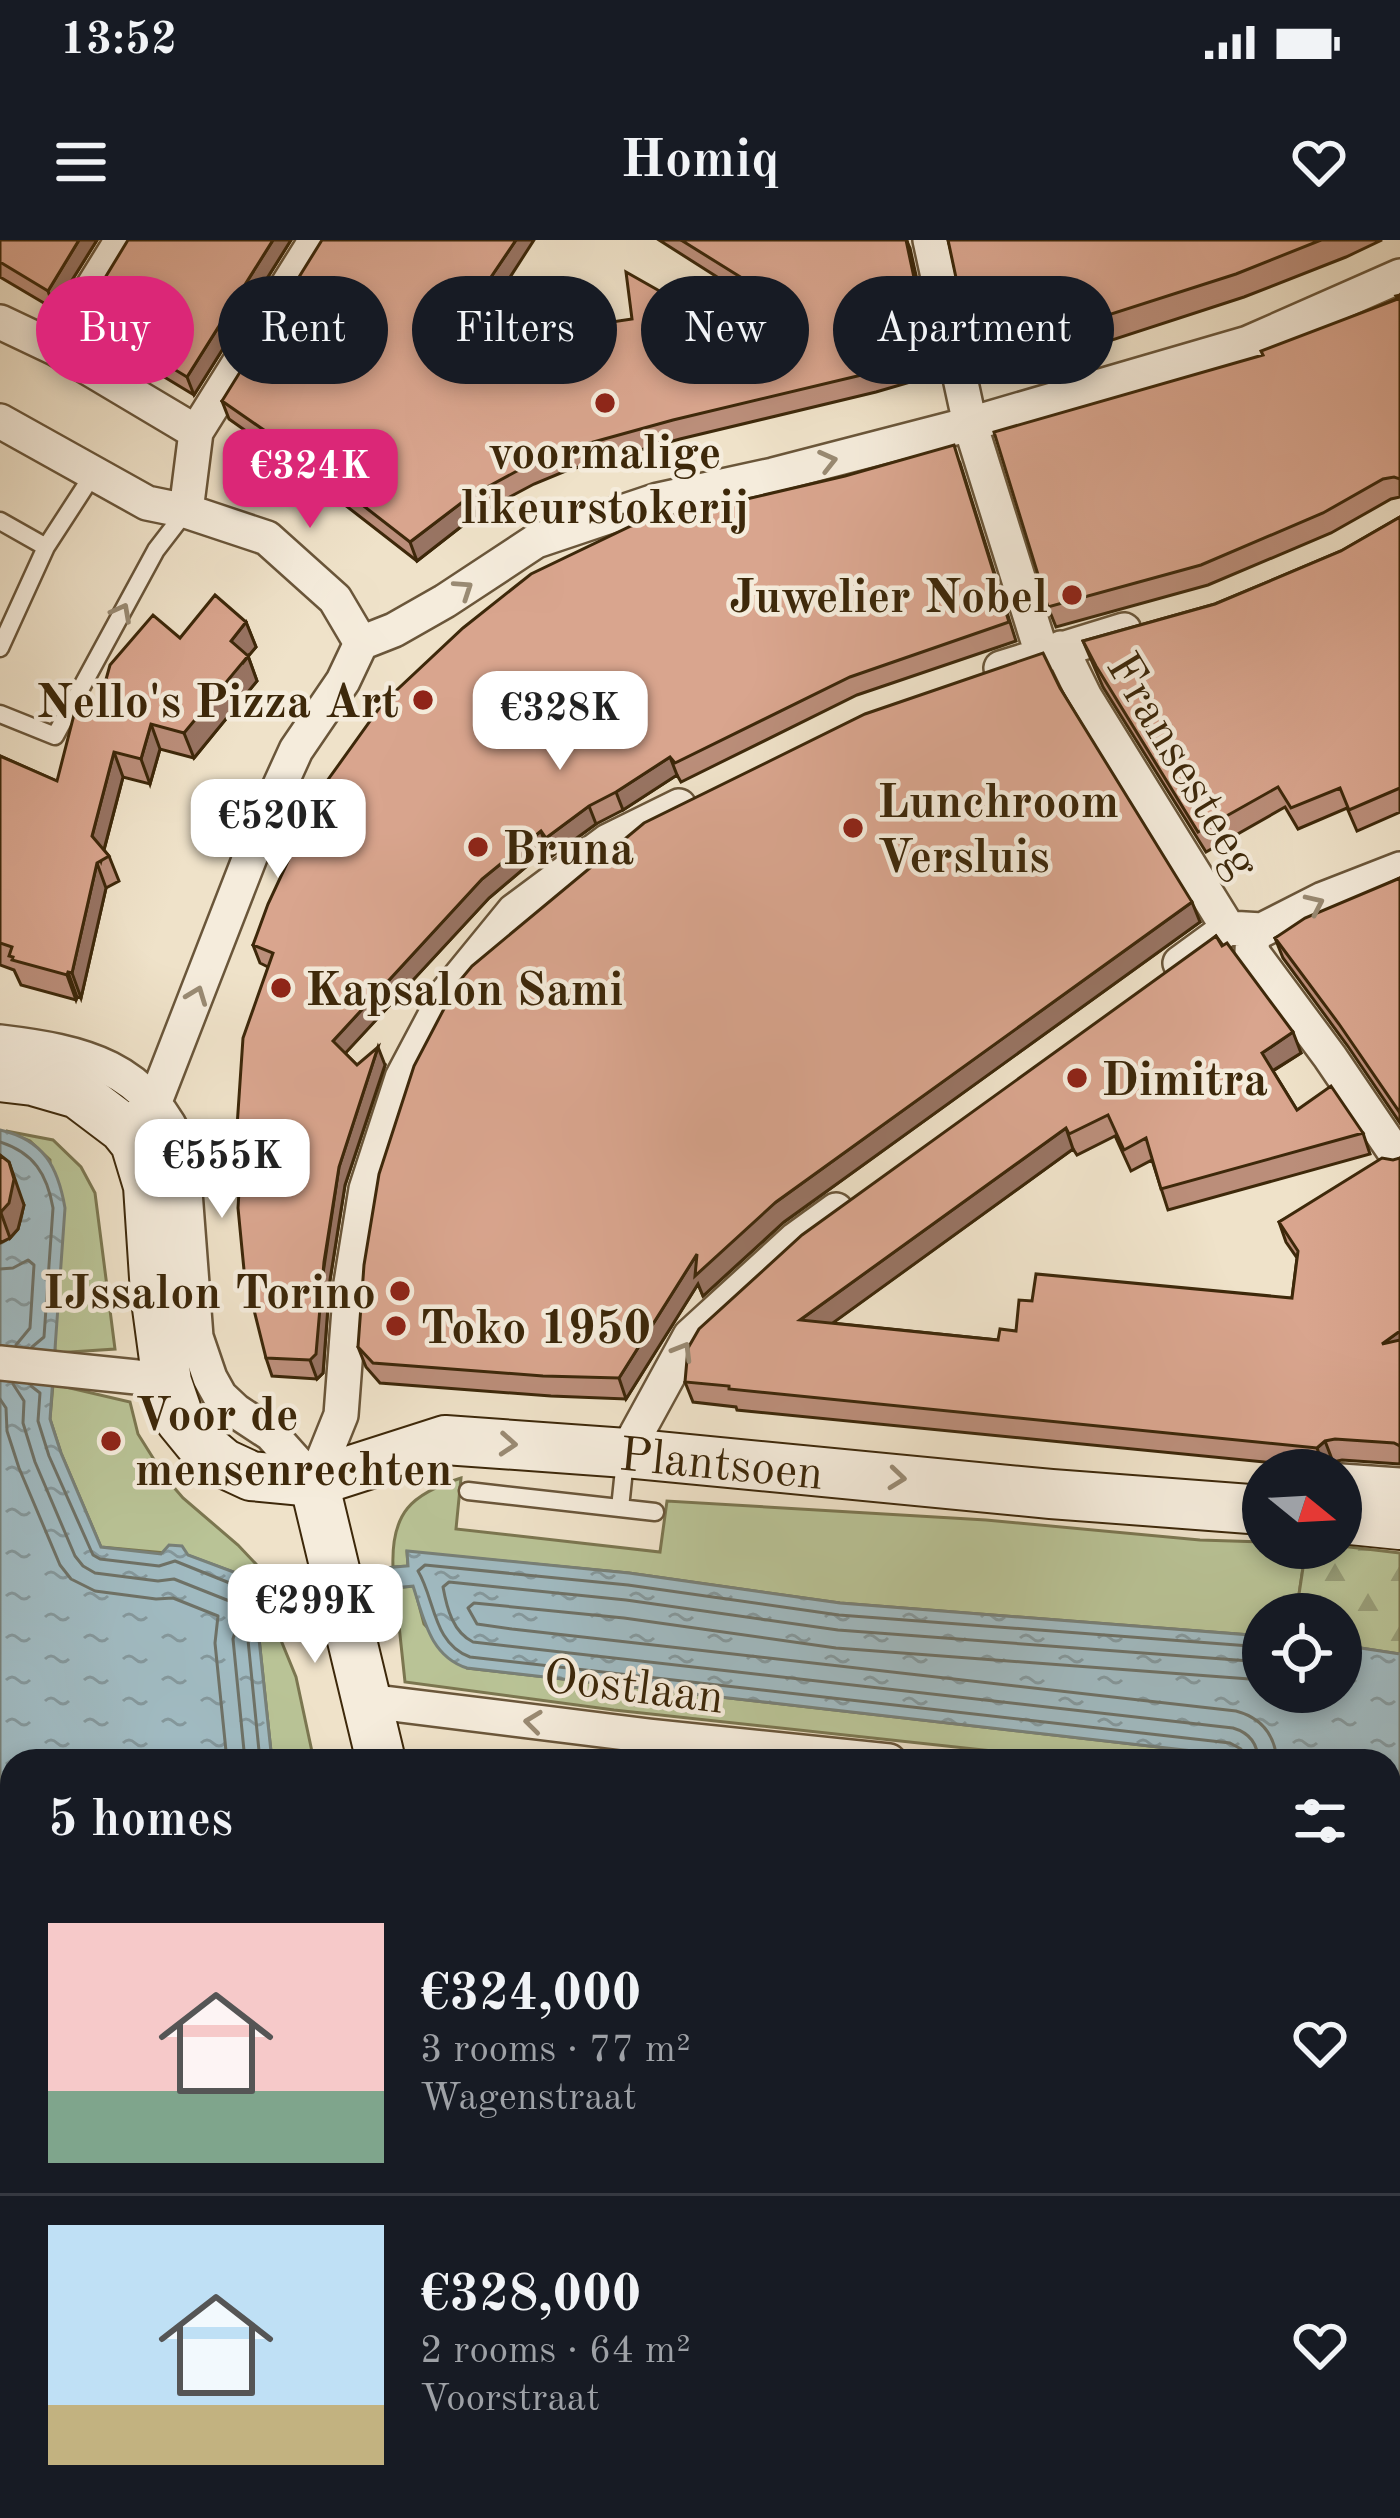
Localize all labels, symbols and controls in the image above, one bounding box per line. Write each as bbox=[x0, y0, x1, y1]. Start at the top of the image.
text: 13:52 bbox=[60, 19, 177, 64]
icon: menu bbox=[48, 129, 114, 195]
icon: heart bbox=[1286, 129, 1352, 195]
text: Homiq bbox=[620, 135, 780, 189]
chip: Buy bbox=[36, 276, 194, 384]
chip: Rent bbox=[218, 276, 388, 384]
chip: Filters bbox=[412, 276, 617, 384]
chip: New bbox=[641, 276, 809, 384]
chip: Apartment bbox=[833, 276, 1114, 384]
marker: voormalige likeurstokerij bbox=[592, 390, 618, 416]
pin: €324K bbox=[226, 429, 394, 531]
place label: voormalige likeurstokerij bbox=[461, 431, 749, 534]
text: €324K bbox=[250, 448, 370, 487]
one-way arrow bbox=[818, 450, 838, 475]
place label: Juwelier Nobel bbox=[729, 575, 1048, 623]
one-way arrow bbox=[450, 581, 472, 603]
marker: Juwelier Nobel bbox=[1059, 582, 1085, 608]
one-way arrow bbox=[108, 603, 131, 624]
street label: Fransesteeg bbox=[1096, 646, 1267, 887]
pin: €328K bbox=[476, 671, 644, 773]
place label: Nello's Pizza Art bbox=[36, 680, 399, 728]
marker: Nello's Pizza Art bbox=[410, 687, 436, 713]
text: €328K bbox=[500, 690, 620, 729]
pin: €520K bbox=[194, 779, 362, 881]
place label: Lunchroom Versluis bbox=[877, 780, 1119, 883]
text: €520K bbox=[218, 798, 338, 837]
marker: Lunchroom Versluis bbox=[840, 815, 866, 841]
place label: Bruna bbox=[502, 827, 634, 875]
marker: Bruna bbox=[465, 834, 491, 860]
one-way arrow bbox=[1303, 895, 1324, 918]
place label: Kapsalon Sami bbox=[305, 968, 623, 1016]
marker: Kapsalon Sami bbox=[268, 975, 294, 1001]
one-way arrow bbox=[182, 986, 207, 1007]
place label: Dimitra bbox=[1101, 1058, 1268, 1106]
marker: Dimitra bbox=[1064, 1065, 1090, 1091]
pin: €555K bbox=[138, 1119, 306, 1221]
text: €555K bbox=[162, 1138, 282, 1177]
place label: IJssalon Torino bbox=[43, 1271, 376, 1319]
marker: IJssalon Torino bbox=[387, 1278, 413, 1304]
place label: Toko 1950 bbox=[420, 1306, 651, 1354]
marker: Toko 1950 bbox=[383, 1313, 409, 1339]
one-way arrow bbox=[668, 1342, 691, 1364]
place label: Voor de mensenrechten bbox=[135, 1393, 452, 1496]
marker: Voor de mensenrechten bbox=[98, 1428, 124, 1454]
one-way arrow bbox=[499, 1431, 518, 1457]
street label: Plantsoen bbox=[617, 1432, 825, 1500]
north arrow bbox=[1242, 1449, 1362, 1569]
map controls bbox=[1242, 1449, 1362, 1713]
one-way arrow bbox=[888, 1465, 907, 1490]
pin: €299K bbox=[231, 1564, 399, 1666]
text: €299K bbox=[255, 1583, 375, 1622]
button: locate bbox=[1242, 1593, 1362, 1713]
street label: Oostlaan bbox=[541, 1654, 726, 1724]
one-way arrow bbox=[523, 1709, 543, 1735]
icon: filters bbox=[1287, 1788, 1353, 1854]
text: 5 homes bbox=[48, 1796, 233, 1847]
text: €324,000 bbox=[420, 1970, 641, 2021]
icon: home bbox=[144, 1971, 288, 2115]
icon: heart bbox=[1287, 2010, 1353, 2076]
text: 3 rooms · 77 m² bbox=[420, 2031, 691, 2070]
text: Wagenstraat bbox=[420, 2079, 637, 2118]
text: €328,000 bbox=[420, 2271, 641, 2322]
icon: home bbox=[144, 2273, 288, 2417]
icon: heart bbox=[1287, 2312, 1353, 2378]
text: 2 rooms · 64 m² bbox=[420, 2332, 691, 2371]
text: Voorstraat bbox=[420, 2380, 600, 2419]

